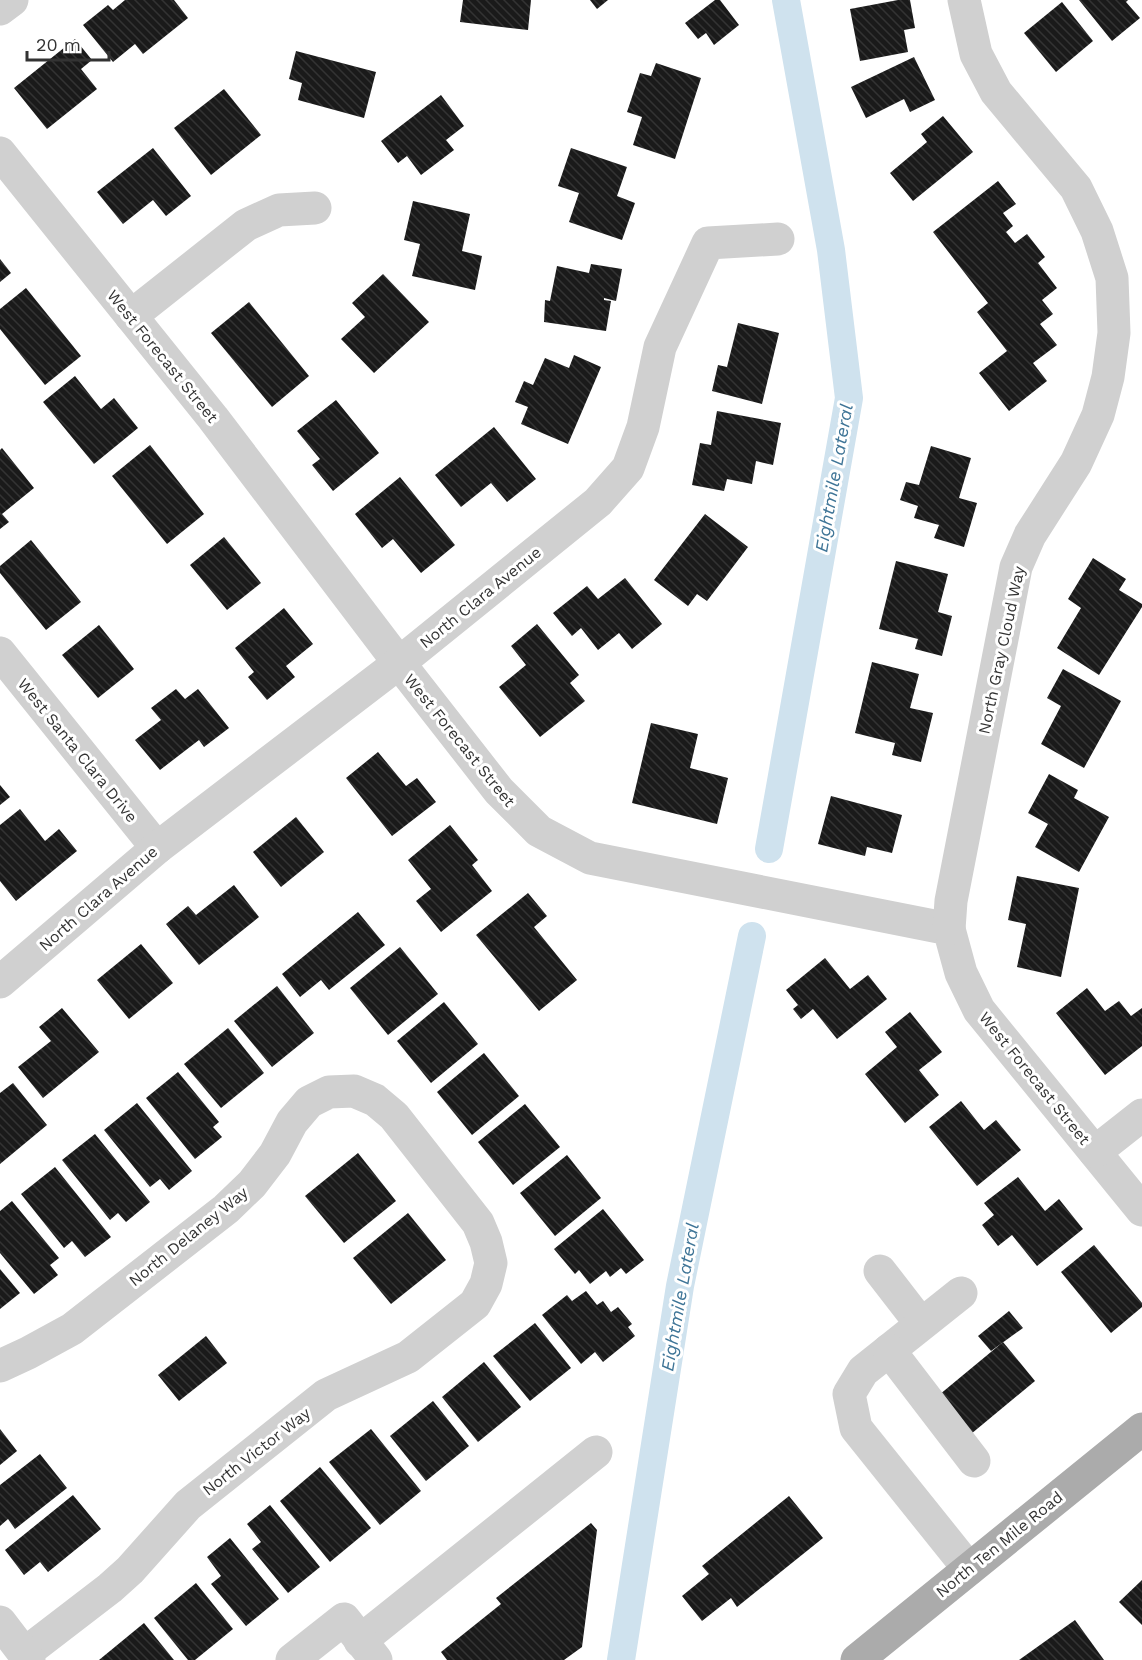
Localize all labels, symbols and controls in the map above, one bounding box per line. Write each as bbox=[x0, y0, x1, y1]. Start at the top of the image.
scale bar bbox=[27, 24, 110, 62]
text: 20 m bbox=[36, 34, 81, 55]
street label: West Forecast Street bbox=[103, 286, 222, 427]
water label: Eightmile Lateral bbox=[810, 402, 857, 554]
street label: North Clara Avenue bbox=[416, 543, 545, 652]
street label: North Gray Cloud Way bbox=[974, 564, 1029, 736]
street label: West Forecast Street bbox=[400, 670, 519, 811]
street label: West Santa Clara Drive bbox=[14, 675, 142, 826]
street label: North Clara Avenue bbox=[35, 842, 161, 955]
street label: West Forecast Street bbox=[975, 1008, 1094, 1149]
street label: North Delaney Way bbox=[125, 1182, 252, 1290]
water label: Eightmile Lateral bbox=[656, 1221, 703, 1373]
street label: North Victor Way bbox=[199, 1403, 315, 1499]
street label: North Ten Mile Road bbox=[932, 1487, 1067, 1601]

